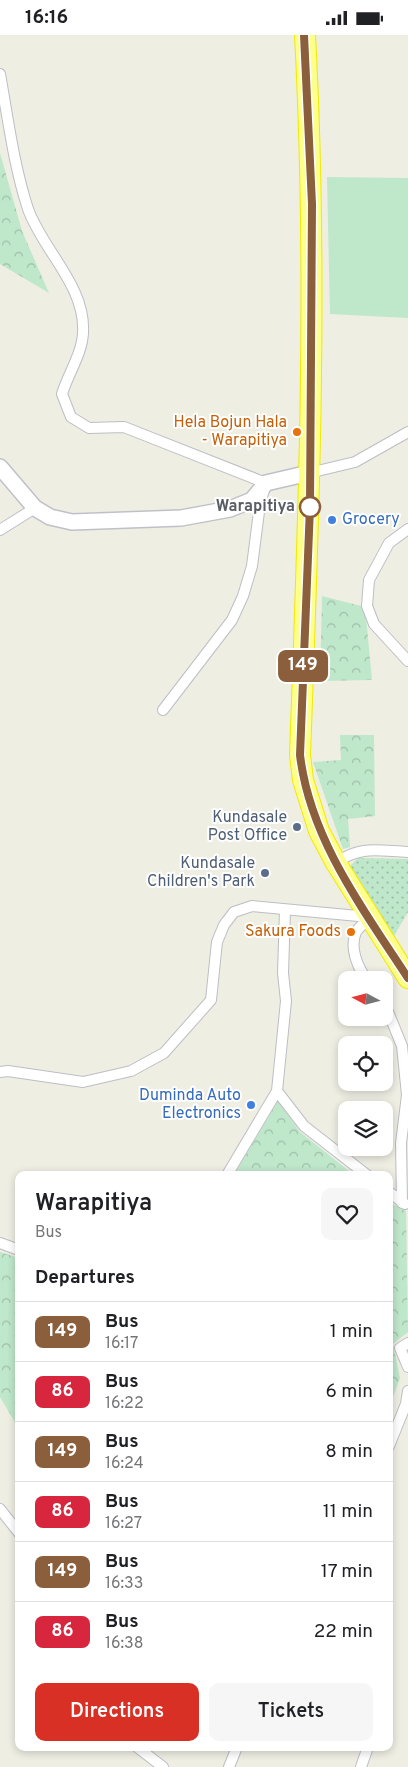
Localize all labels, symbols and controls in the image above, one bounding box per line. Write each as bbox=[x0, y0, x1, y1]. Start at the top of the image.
text: 16:16 bbox=[25, 6, 68, 30]
place label: Hela Bojun Hala - Warapitiya bbox=[174, 413, 287, 451]
marker: Hela Bojun Hala - Warapitiya bbox=[291, 426, 303, 438]
marker: Warapitiya bbox=[299, 496, 321, 518]
place label: Warapitiya bbox=[216, 497, 295, 517]
place label: Grocery bbox=[342, 510, 400, 530]
marker: Grocery bbox=[326, 514, 338, 526]
line badge: 149 bbox=[274, 650, 332, 682]
text: 149 bbox=[288, 654, 318, 677]
place label: Kundasale Post Office bbox=[208, 808, 287, 846]
marker: Kundasale Post Office bbox=[291, 821, 303, 833]
place label: Kundasale Children's Park bbox=[147, 854, 255, 892]
marker: Kundasale Children's Park bbox=[259, 867, 271, 879]
place label: Sakura Foods bbox=[245, 922, 341, 942]
marker: Sakura Foods bbox=[345, 926, 357, 938]
north arrow bbox=[338, 971, 392, 1026]
map controls bbox=[338, 971, 393, 1156]
button: locate bbox=[338, 1036, 393, 1091]
place label: Duminda Auto Electronics bbox=[139, 1086, 241, 1124]
marker: Duminda Auto Electronics bbox=[245, 1099, 257, 1111]
button: layers bbox=[338, 1101, 393, 1156]
button: heart bbox=[321, 1188, 373, 1240]
text: Warapitiya bbox=[35, 1189, 152, 1219]
text: Bus bbox=[35, 1223, 62, 1243]
text: Departures bbox=[35, 1266, 135, 1290]
text: Bus bbox=[105, 1310, 139, 1334]
text: 149 bbox=[48, 1320, 77, 1343]
text: 1 min bbox=[330, 1320, 373, 1344]
text: 16:17 bbox=[105, 1334, 138, 1354]
text: Bus bbox=[105, 1370, 139, 1394]
text: 86 bbox=[51, 1380, 74, 1403]
text: 6 min bbox=[326, 1380, 373, 1404]
text: 16:22 bbox=[105, 1394, 144, 1414]
text: Bus bbox=[105, 1430, 139, 1454]
text: 149 bbox=[48, 1440, 77, 1463]
text: 8 min bbox=[325, 1440, 373, 1464]
text: 16:24 bbox=[105, 1454, 144, 1474]
text: Bus bbox=[105, 1490, 139, 1514]
text: 86 bbox=[51, 1500, 74, 1523]
text: 11 min bbox=[323, 1500, 373, 1524]
text: 16:27 bbox=[105, 1514, 142, 1534]
text: Bus bbox=[105, 1550, 139, 1574]
text: 149 bbox=[48, 1560, 77, 1583]
text: 17 min bbox=[321, 1560, 373, 1584]
text: 16:33 bbox=[105, 1574, 143, 1594]
text: Bus bbox=[105, 1610, 139, 1634]
text: 86 bbox=[51, 1620, 74, 1643]
text: 22 min bbox=[314, 1620, 373, 1644]
text: 16:38 bbox=[105, 1634, 144, 1654]
button: Directions bbox=[35, 1683, 199, 1741]
button: Tickets bbox=[209, 1683, 373, 1741]

